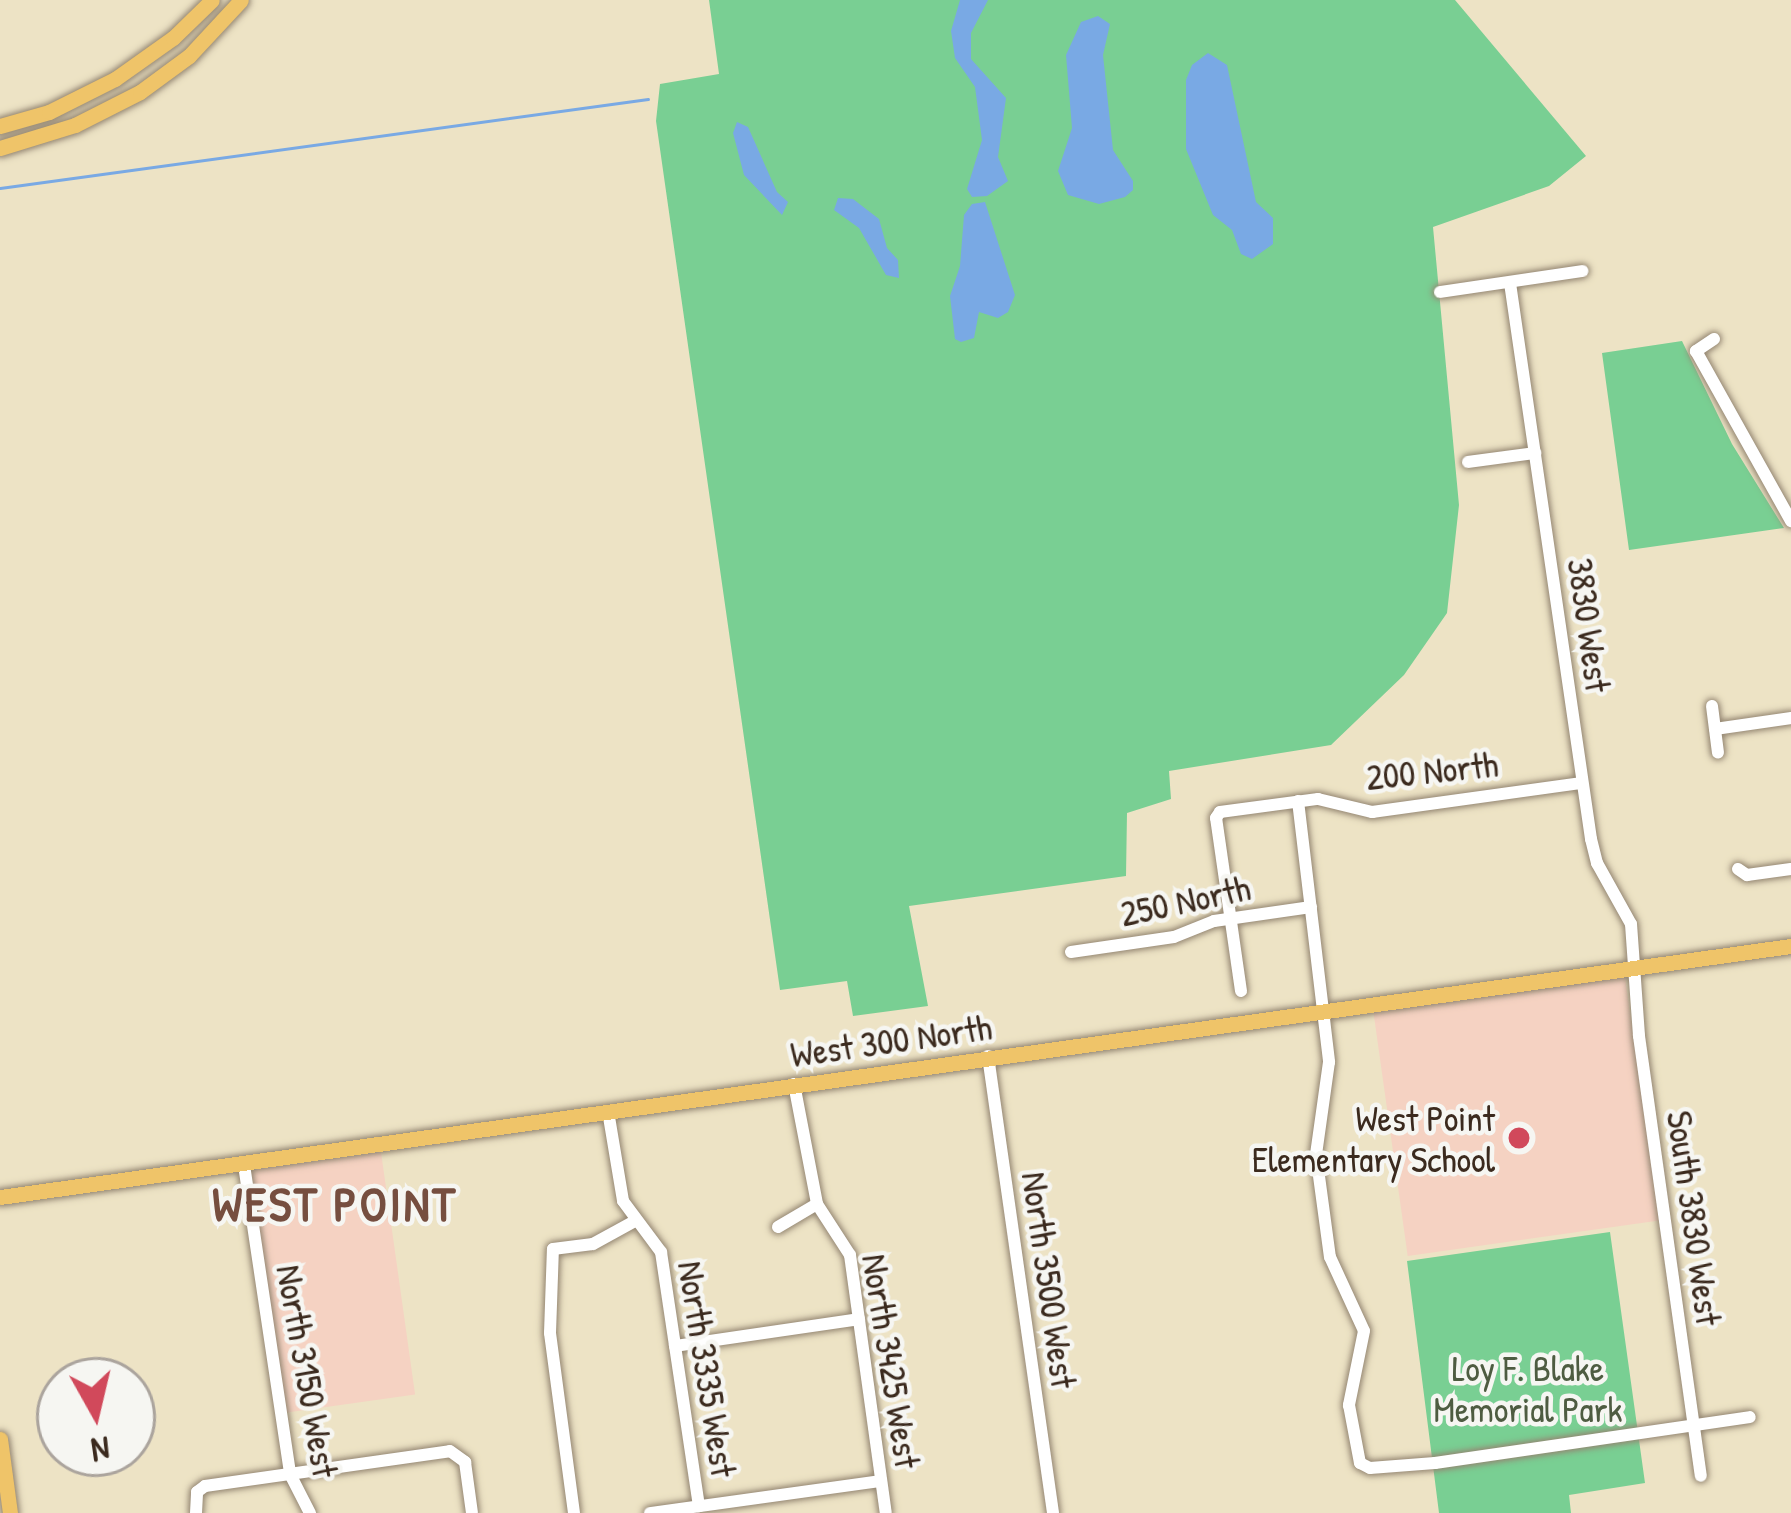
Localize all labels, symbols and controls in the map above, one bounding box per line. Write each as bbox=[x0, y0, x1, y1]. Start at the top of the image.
street label: 3830 West bbox=[1559, 555, 1621, 695]
street label: 200 North bbox=[1364, 742, 1500, 798]
street label: 250 North bbox=[1116, 865, 1254, 935]
street label: West 300 North bbox=[788, 1005, 994, 1075]
place label: West Point Elementary School bbox=[1252, 1095, 1495, 1180]
street label: South 3830 West bbox=[1659, 1108, 1731, 1328]
marker: West Point Elementary School bbox=[1506, 1125, 1532, 1151]
street label: North 3500 West bbox=[1013, 1169, 1087, 1391]
district label: WEST POINT bbox=[212, 1175, 458, 1233]
street label: North 3425 West bbox=[854, 1251, 930, 1471]
street label: North 3335 West bbox=[670, 1258, 746, 1480]
street label: North 3150 West bbox=[268, 1261, 348, 1481]
park label: Loy F. Blake Memorial Park bbox=[1434, 1345, 1622, 1430]
north arrow bbox=[36, 1357, 156, 1477]
text: N bbox=[89, 1427, 112, 1473]

